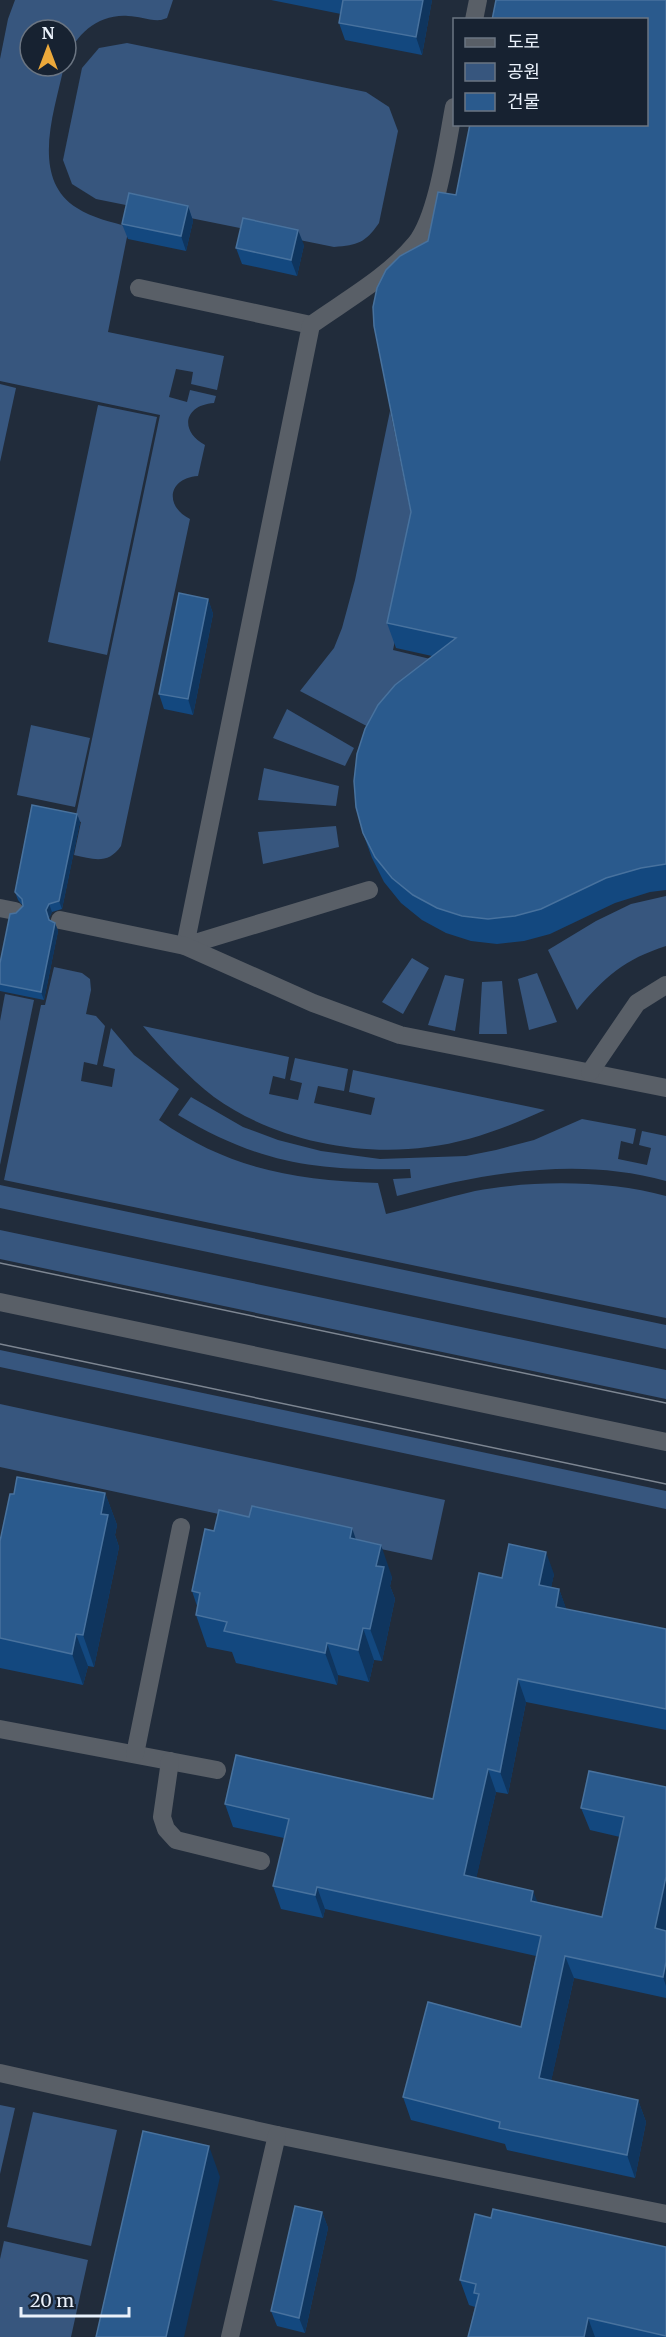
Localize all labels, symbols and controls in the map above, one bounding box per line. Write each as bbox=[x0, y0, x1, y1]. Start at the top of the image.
north arrow bbox=[18, 18, 78, 78]
legend bbox=[453, 18, 648, 126]
text: N bbox=[42, 23, 55, 43]
text: 도로 bbox=[507, 30, 540, 53]
text: 공원 bbox=[507, 60, 540, 83]
text: 건물 bbox=[507, 90, 540, 113]
scale bar bbox=[21, 2280, 129, 2318]
text: 20 m bbox=[30, 2289, 74, 2312]

